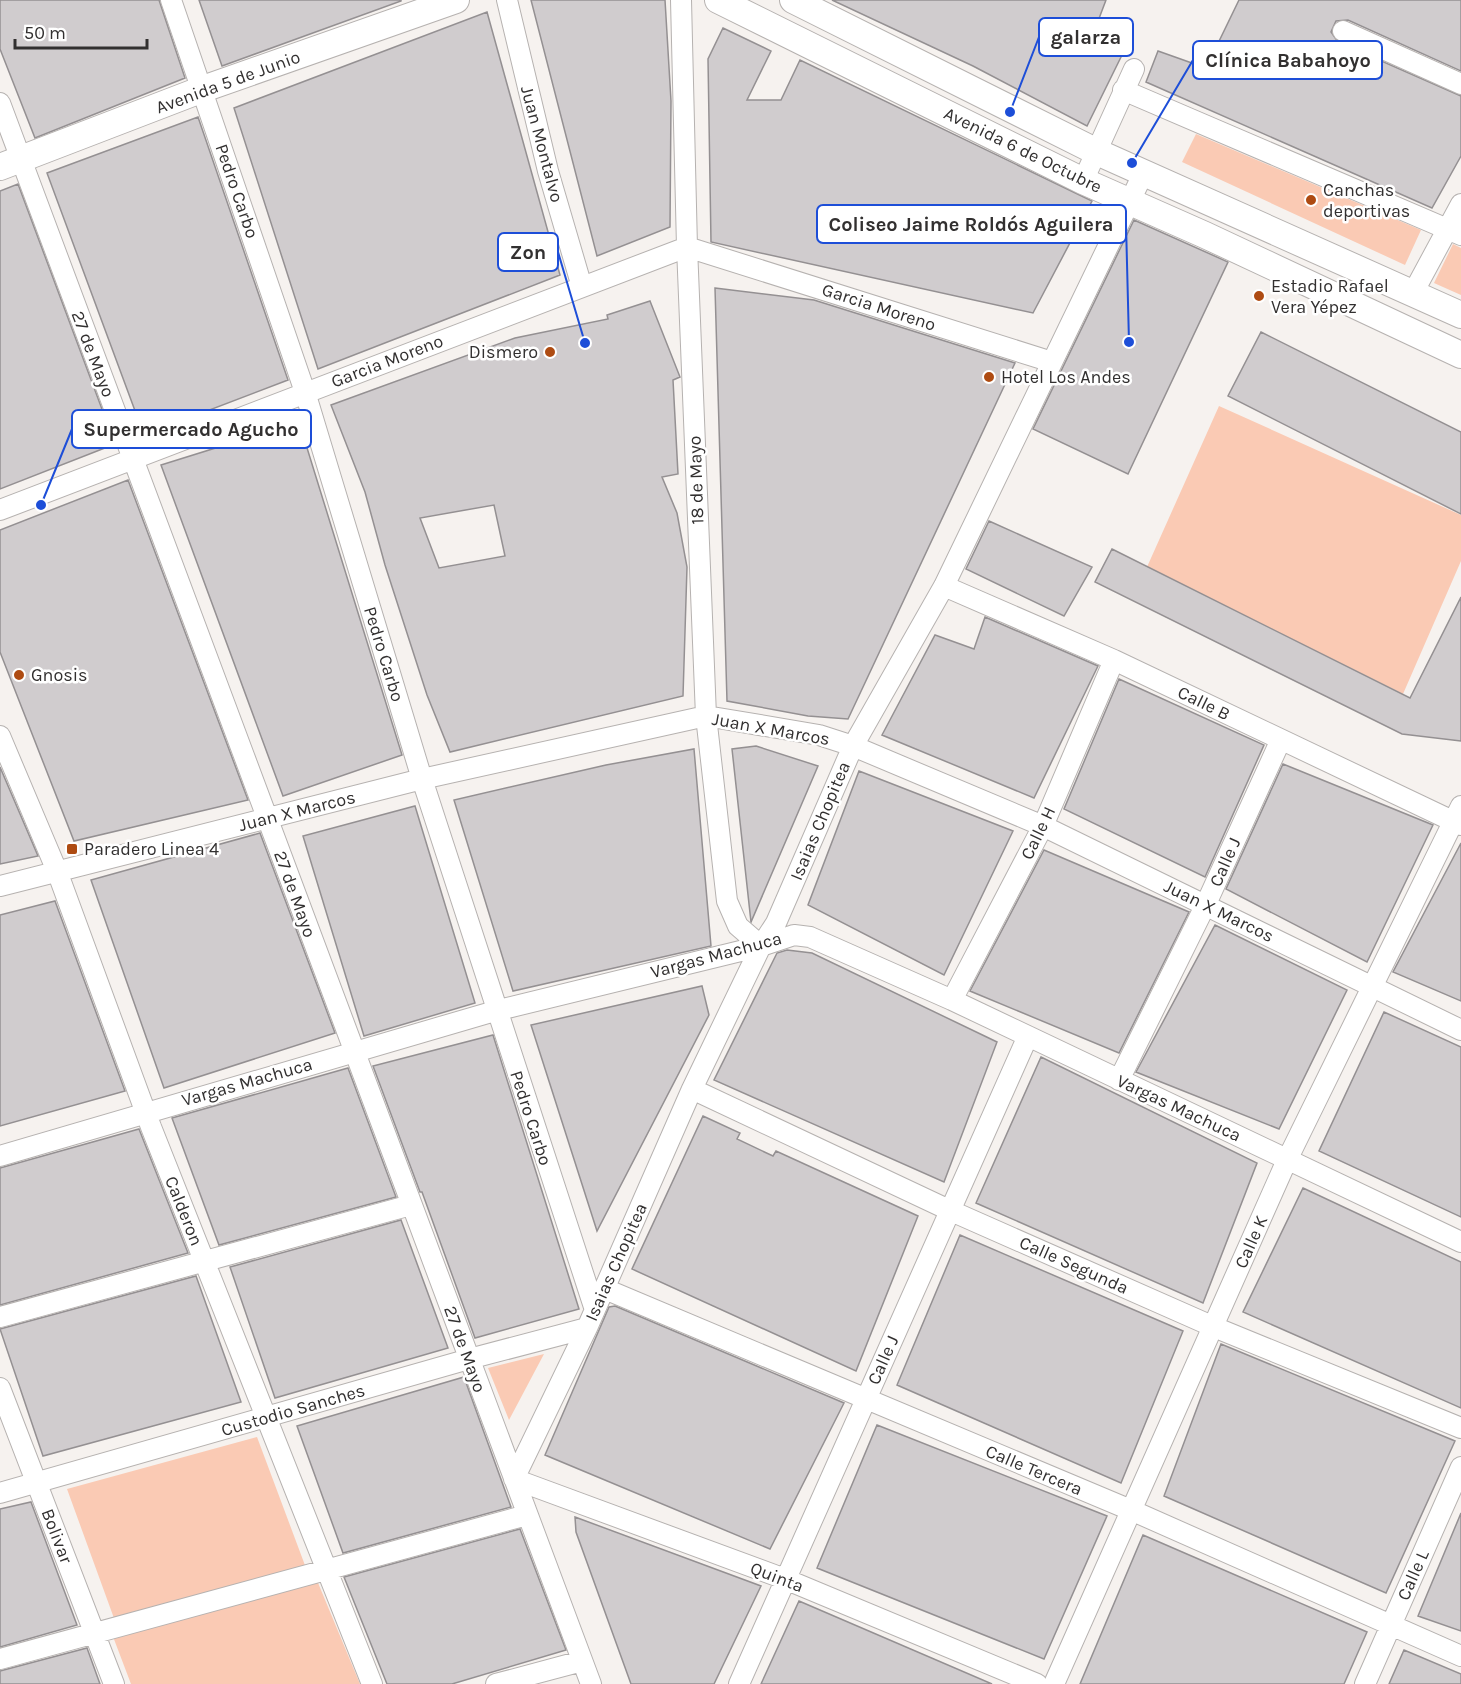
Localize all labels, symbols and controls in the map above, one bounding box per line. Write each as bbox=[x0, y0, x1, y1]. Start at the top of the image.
scale bar bbox=[15, 12, 147, 50]
callout: galarza bbox=[1039, 18, 1133, 56]
text: 50 m bbox=[24, 22, 66, 44]
text: galarza bbox=[1051, 26, 1121, 49]
callout: Clínica Babahoyo bbox=[1193, 41, 1382, 79]
street label: Avenida 5 de Junio bbox=[153, 46, 303, 118]
text: Clínica Babahoyo bbox=[1205, 49, 1371, 72]
street label: Juan Montalvo bbox=[516, 83, 568, 205]
street label: Avenida 6 de Octubre bbox=[940, 102, 1106, 198]
street label: Pedro Carbo bbox=[211, 141, 263, 241]
place label: Canchas deportivas bbox=[1323, 179, 1410, 222]
marker: Canchas deportivas bbox=[1304, 193, 1318, 207]
callout: Coliseo Jaime Roldós Aguilera bbox=[817, 205, 1126, 243]
text: Coliseo Jaime Roldós Aguilera bbox=[829, 213, 1113, 236]
callout: Zon bbox=[498, 233, 558, 271]
text: Zon bbox=[510, 241, 546, 264]
place label: Estadio Rafael Vera Yépez bbox=[1271, 275, 1389, 318]
street label: Garcia Moreno bbox=[819, 278, 939, 336]
marker: Estadio Rafael Vera Yépez bbox=[1252, 289, 1266, 303]
street label: 27 de Mayo bbox=[66, 308, 120, 400]
street label: Garcia Moreno bbox=[328, 330, 446, 392]
place label: Dismero bbox=[469, 341, 538, 363]
marker: Dismero bbox=[543, 345, 557, 359]
place label: Hotel Los Andes bbox=[1001, 366, 1131, 388]
marker: Hotel Los Andes bbox=[982, 370, 996, 384]
callout: Supermercado Agucho bbox=[72, 410, 311, 448]
text: Supermercado Agucho bbox=[83, 418, 299, 441]
street label: 18 de Mayo bbox=[683, 435, 709, 525]
street label: Pedro Carbo bbox=[359, 604, 409, 704]
place label: Gnosis bbox=[31, 664, 88, 686]
marker: Gnosis bbox=[12, 668, 26, 682]
street label: Calle B bbox=[1174, 681, 1234, 725]
street label: Juan X Marcos bbox=[710, 708, 832, 750]
street label: Isaias Chopitea bbox=[785, 758, 855, 884]
street label: Juan X Marcos bbox=[236, 786, 358, 836]
street label: Calle H bbox=[1016, 803, 1060, 863]
street label: Calle J bbox=[1204, 834, 1246, 890]
place label: Paradero Linea 4 bbox=[84, 838, 219, 860]
marker: Paradero Linea 4 bbox=[65, 842, 79, 856]
street label: 27 de Mayo bbox=[269, 848, 321, 940]
street label: Juan X Marcos bbox=[1161, 875, 1277, 947]
street label: Vargas Machuca bbox=[648, 927, 784, 983]
street label: Vargas Machuca bbox=[179, 1053, 315, 1111]
street label: Pedro Carbo bbox=[505, 1068, 557, 1168]
street label: Vargas Machuca bbox=[1113, 1070, 1245, 1146]
street label: Calderon bbox=[160, 1173, 208, 1249]
street label: Isaias Chopitea bbox=[580, 1200, 652, 1324]
street label: Calle K bbox=[1230, 1212, 1272, 1272]
street label: Calle Segunda bbox=[1016, 1231, 1132, 1299]
street label: 27 de Mayo bbox=[439, 1303, 491, 1395]
street label: Calle J bbox=[862, 1332, 904, 1388]
street label: Custodio Sanches bbox=[219, 1379, 367, 1441]
street label: Calle Tercera bbox=[982, 1440, 1086, 1500]
street label: Bolivar bbox=[37, 1506, 78, 1567]
street label: Calle L bbox=[1392, 1546, 1434, 1604]
street label: Quinta bbox=[747, 1557, 807, 1597]

